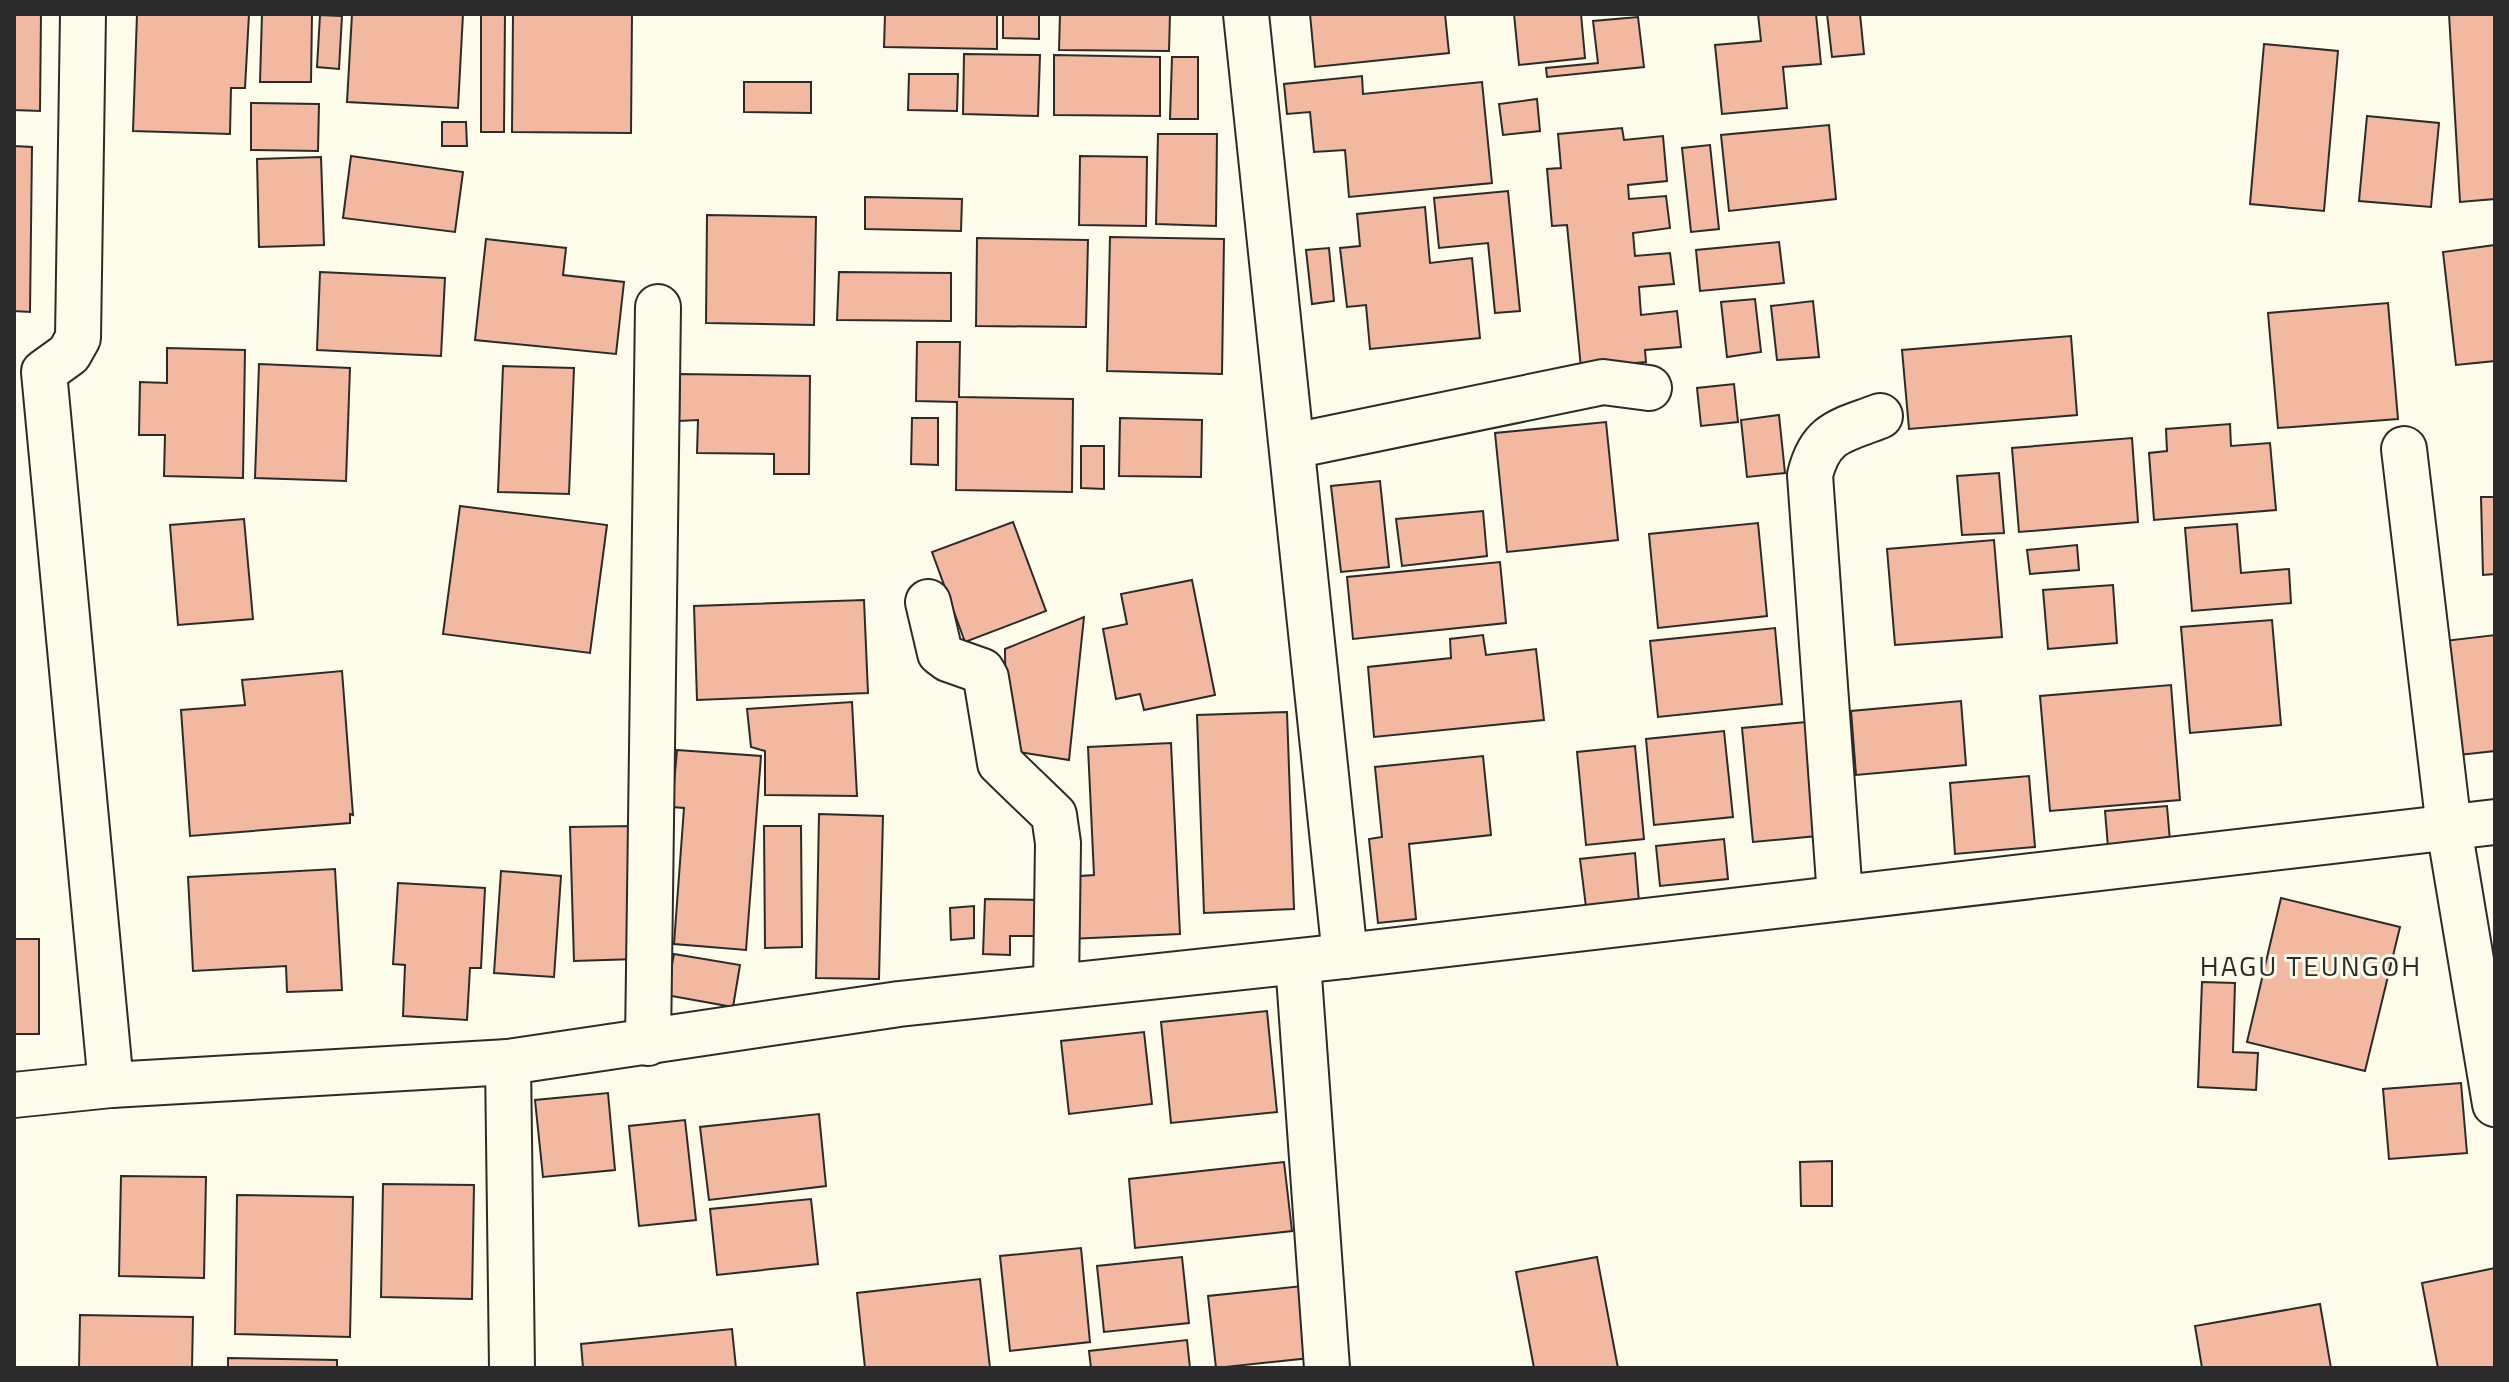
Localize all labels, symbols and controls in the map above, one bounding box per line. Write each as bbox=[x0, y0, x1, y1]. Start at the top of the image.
district label: HAGU TEUNGOH bbox=[2200, 944, 2422, 987]

